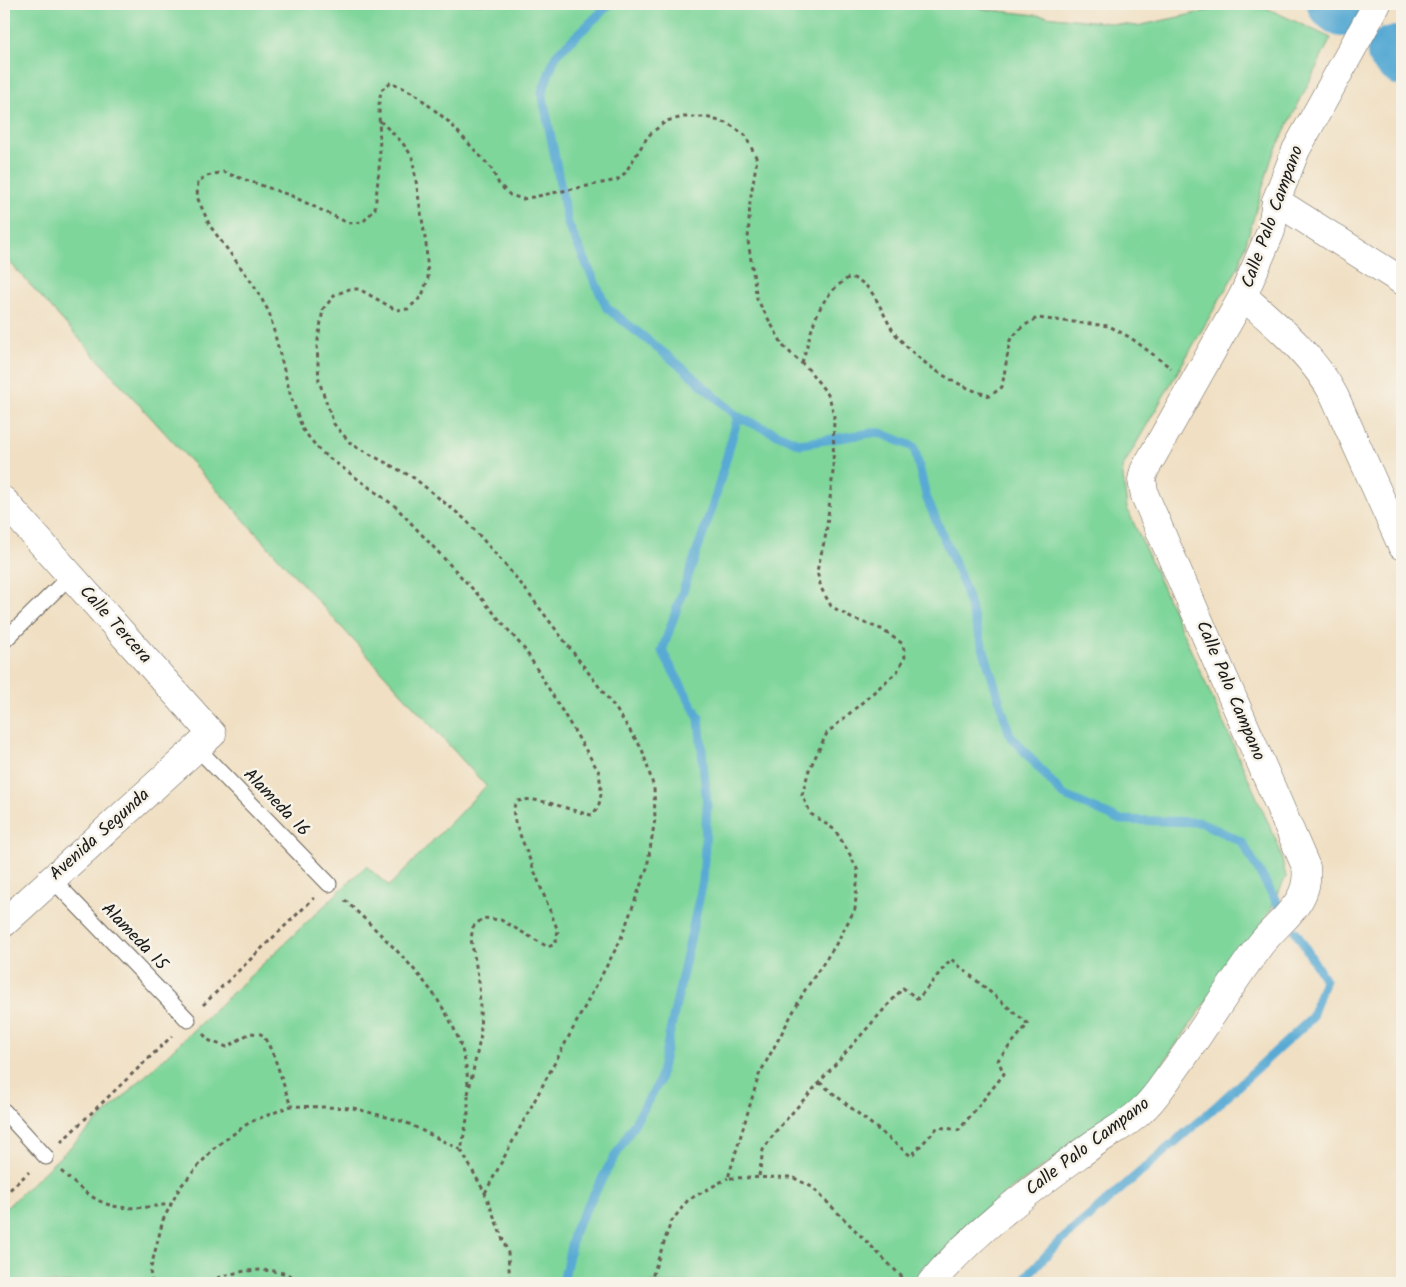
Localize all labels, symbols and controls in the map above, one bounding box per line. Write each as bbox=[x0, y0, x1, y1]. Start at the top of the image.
street label: Calle Palo Campano bbox=[1234, 142, 1312, 292]
street label: Calle Tercera bbox=[72, 579, 158, 671]
street label: Calle Palo Campano bbox=[1187, 616, 1273, 766]
street label: Alameda 16 bbox=[236, 762, 316, 844]
street label: Avenida Segunda bbox=[43, 782, 157, 888]
street label: Alameda 15 bbox=[94, 896, 175, 979]
street label: Calle Palo Campano bbox=[1019, 1090, 1157, 1204]

